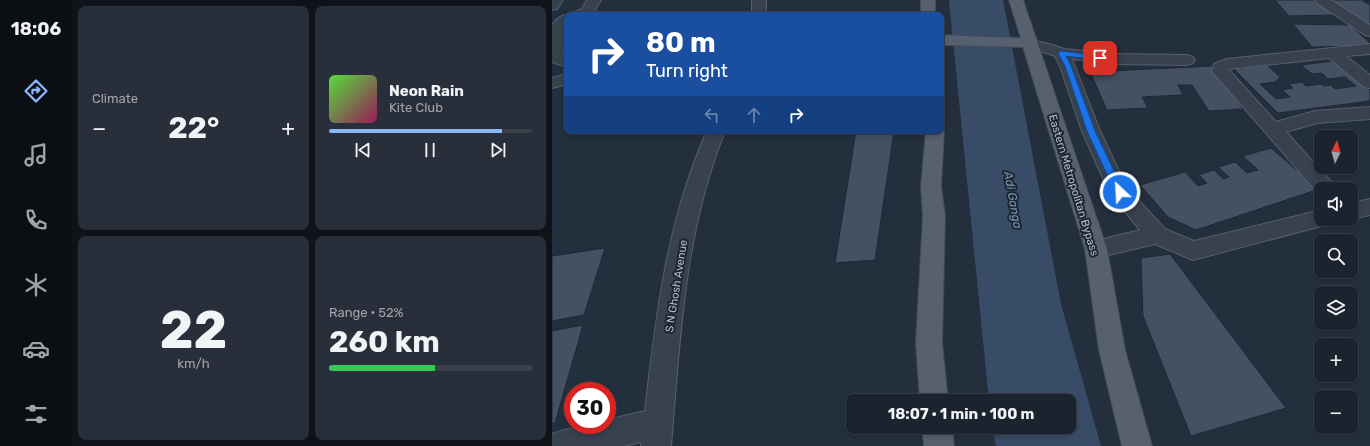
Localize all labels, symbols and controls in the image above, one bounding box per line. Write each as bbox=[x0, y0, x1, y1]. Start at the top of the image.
text: 18:06 bbox=[11, 18, 61, 40]
text: 80 m bbox=[646, 26, 716, 59]
icon: right bbox=[580, 28, 632, 80]
pin bbox=[1083, 41, 1117, 75]
icon: arrive bbox=[1089, 47, 1111, 69]
text: Turn right bbox=[646, 60, 728, 82]
icon: directions bbox=[22, 77, 50, 105]
text: Neon Rain bbox=[389, 82, 464, 100]
text: Climate bbox=[92, 91, 138, 106]
text: Kite Club bbox=[389, 100, 443, 115]
icon: left bbox=[701, 104, 723, 126]
icon: ahead bbox=[743, 104, 765, 126]
icon: right bbox=[785, 104, 807, 126]
text: 22° bbox=[168, 110, 219, 146]
street label: Eastern Metropolitan Bypass bbox=[1046, 113, 1101, 258]
text: − bbox=[92, 115, 106, 142]
text: + bbox=[281, 115, 295, 142]
north arrow bbox=[1314, 130, 1358, 174]
map controls bbox=[1314, 130, 1358, 434]
icon: previous bbox=[352, 139, 374, 161]
icon: pause bbox=[419, 139, 441, 161]
icon: next bbox=[487, 139, 509, 161]
icon: music bbox=[22, 141, 50, 169]
water label: Adi Ganga bbox=[1001, 169, 1025, 230]
position arrow bbox=[1099, 171, 1141, 213]
button: sound bbox=[1314, 182, 1358, 226]
icon: phone bbox=[22, 206, 50, 234]
button: search bbox=[1314, 234, 1358, 278]
street label: S N Ghosh Avenue bbox=[663, 239, 690, 333]
icon: climate bbox=[22, 271, 50, 299]
button: layers bbox=[1314, 286, 1358, 330]
text: 22 bbox=[160, 299, 227, 361]
text: Range · 52% bbox=[329, 305, 404, 320]
text: 260 km bbox=[329, 324, 440, 360]
icon: car bbox=[22, 335, 50, 363]
button: + bbox=[1314, 338, 1358, 382]
text: km/h bbox=[177, 356, 210, 371]
speed limit sign: 30 bbox=[564, 382, 616, 434]
button: − bbox=[1314, 390, 1358, 434]
icon: filters bbox=[22, 400, 50, 428]
text: 18:07 · 1 min · 100 m bbox=[888, 405, 1034, 423]

